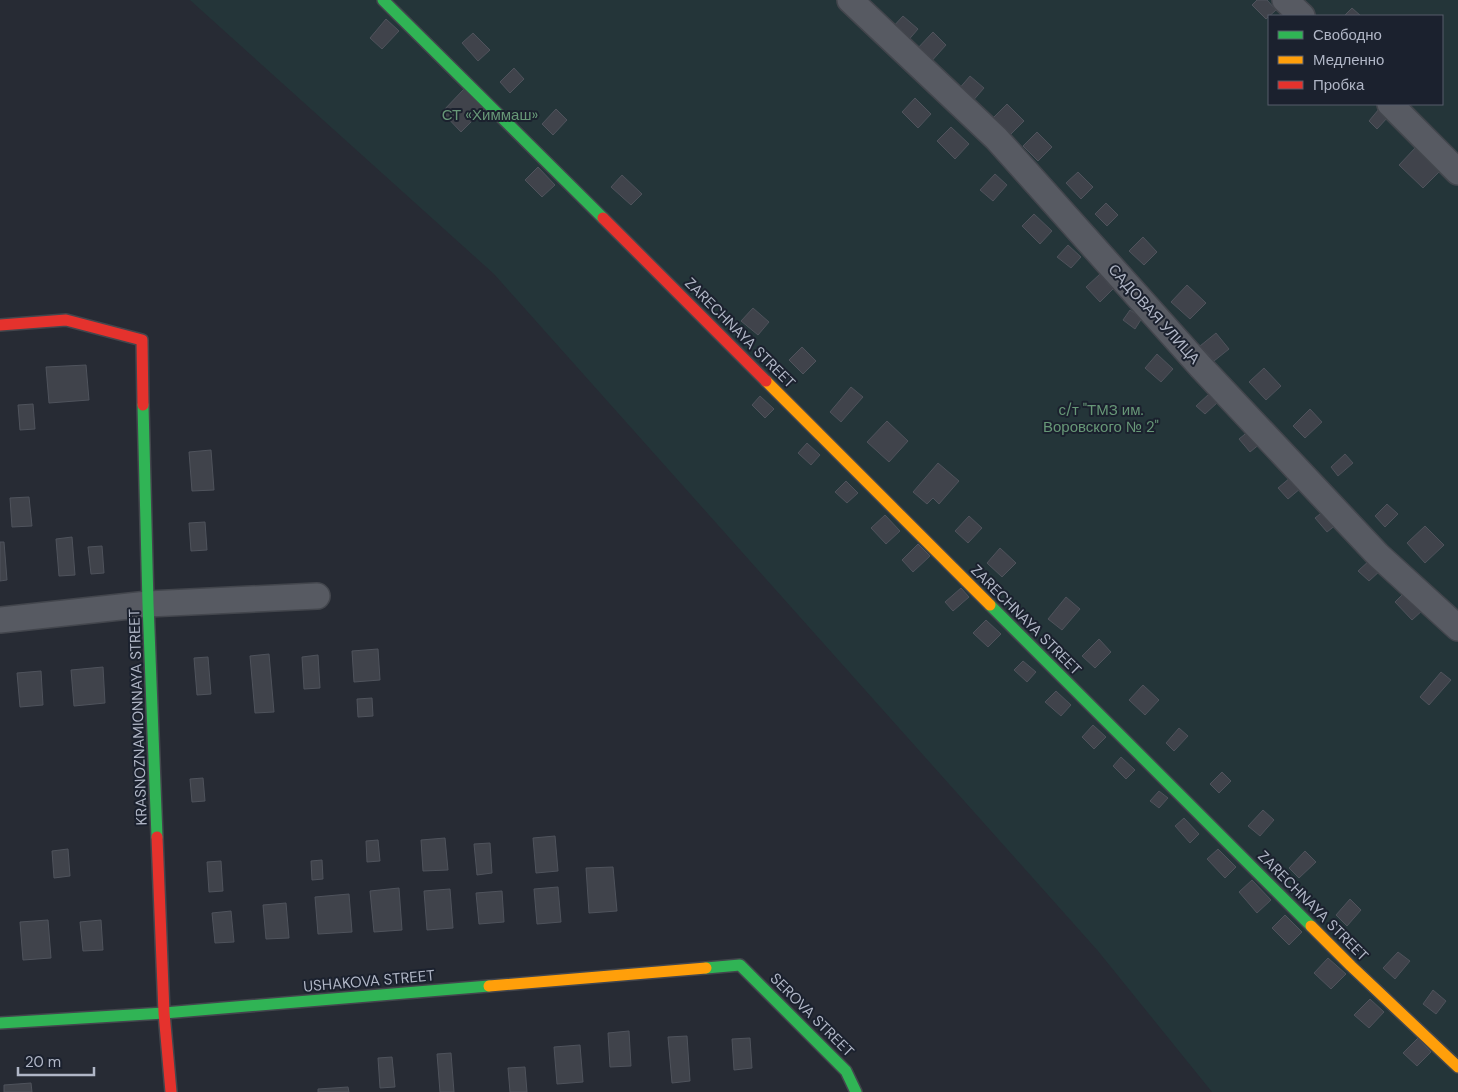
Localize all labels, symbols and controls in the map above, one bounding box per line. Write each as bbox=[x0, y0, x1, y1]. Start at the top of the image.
legend bbox=[1268, 15, 1443, 105]
text: Свободно bbox=[1313, 25, 1382, 45]
text: Медленно bbox=[1313, 50, 1384, 70]
text: Пробка bbox=[1313, 75, 1365, 95]
park label: СТ «Химмаш» bbox=[442, 105, 538, 125]
street label: САДОВАЯ УЛИЦА bbox=[1104, 260, 1204, 368]
street label: ZARECHNAYA STREET bbox=[680, 273, 800, 393]
park label: с/т "ТМЗ им. Воровского № 2" bbox=[1043, 400, 1159, 437]
street label: ZARECHNAYA STREET bbox=[966, 560, 1086, 680]
street label: KRASNOZNAMIONNAYA STREET bbox=[124, 608, 152, 826]
street label: ZARECHNAYA STREET bbox=[1253, 846, 1373, 966]
street label: USHAKOVA STREET bbox=[303, 965, 435, 997]
street label: SEROVA STREET bbox=[766, 969, 858, 1061]
scale bar bbox=[18, 1044, 94, 1076]
text: 20 m bbox=[25, 1052, 61, 1072]

